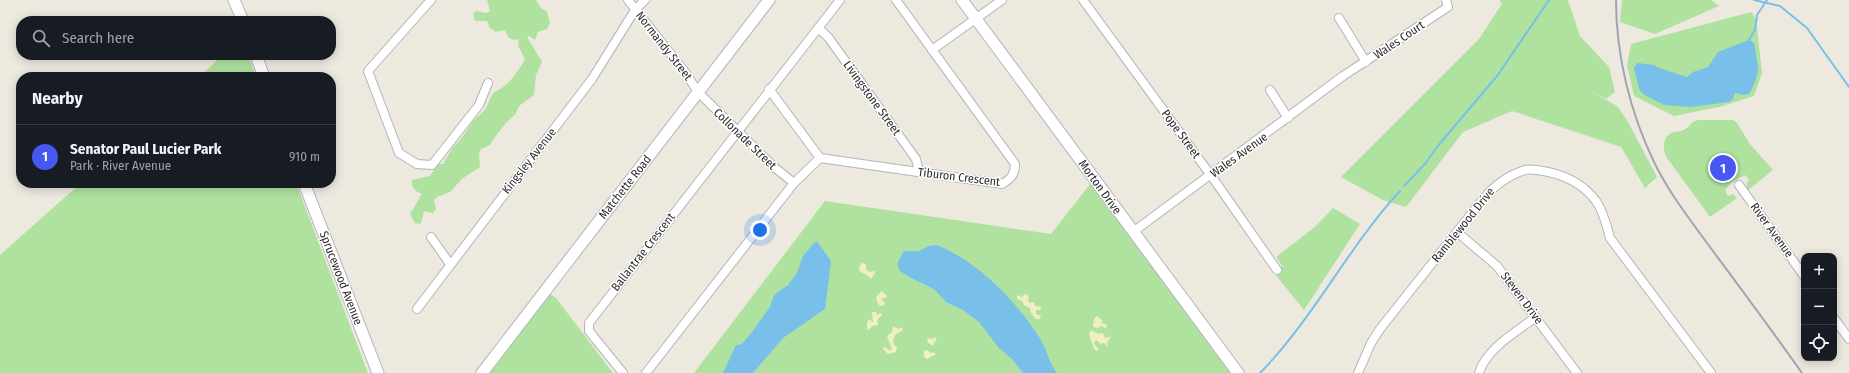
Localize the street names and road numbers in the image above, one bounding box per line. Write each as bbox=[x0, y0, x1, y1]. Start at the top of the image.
street label: Normandy Street bbox=[633, 9, 695, 83]
street label: Wales Court bbox=[1371, 18, 1427, 62]
street label: Livingstone Street bbox=[840, 58, 904, 138]
street label: Collonade Street bbox=[711, 106, 779, 172]
street label: Pope Street bbox=[1159, 107, 1203, 161]
street label: Kingsley Avenue bbox=[499, 125, 559, 197]
street label: Wales Avenue bbox=[1208, 129, 1270, 180]
street label: Matchette Road bbox=[596, 152, 654, 222]
street label: Morton Drive bbox=[1076, 157, 1124, 217]
street label: Tiburon Crescent bbox=[917, 165, 1001, 189]
street label: Ramblewood Drive bbox=[1429, 185, 1497, 265]
street label: River Avenue bbox=[1748, 200, 1796, 260]
street label: Ballantrae Crescent bbox=[608, 210, 678, 294]
street label: Sprucewood Avenue bbox=[317, 229, 365, 327]
street label: Steven Drive bbox=[1498, 269, 1546, 327]

